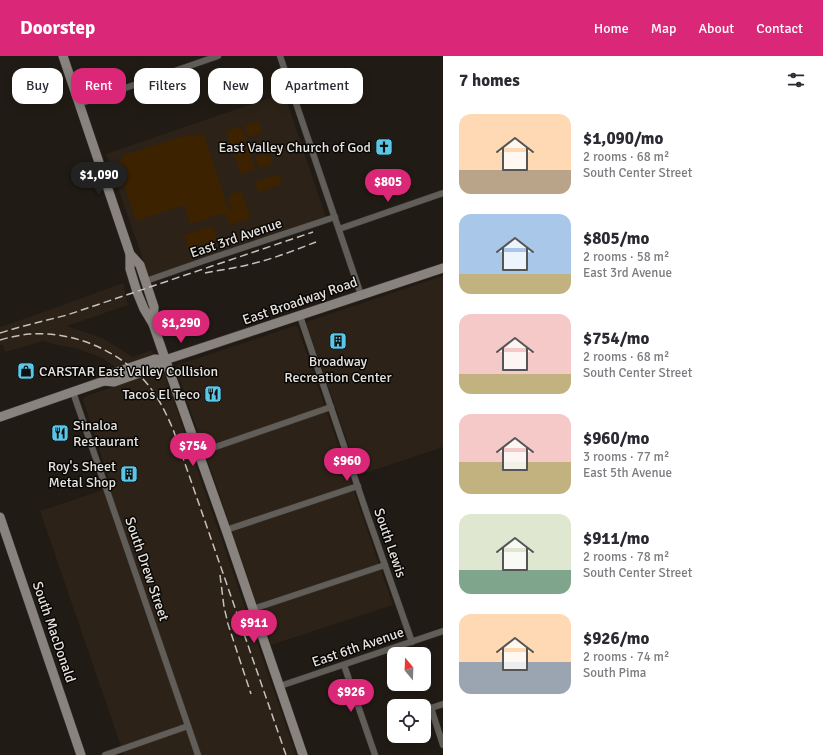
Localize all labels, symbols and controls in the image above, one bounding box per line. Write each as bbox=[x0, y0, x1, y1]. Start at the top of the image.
text: Doorstep bbox=[20, 16, 95, 40]
text: Home bbox=[594, 20, 629, 37]
text: Map bbox=[651, 20, 676, 37]
text: About bbox=[698, 20, 734, 37]
text: Contact bbox=[756, 20, 803, 37]
chip: Buy bbox=[12, 68, 63, 104]
chip: Rent bbox=[71, 68, 126, 104]
chip: Filters bbox=[134, 68, 200, 104]
chip: New bbox=[208, 68, 263, 104]
chip: Apartment bbox=[271, 68, 363, 104]
icon: filters bbox=[785, 69, 807, 91]
text: 7 homes bbox=[459, 70, 520, 91]
text: $1,090/mo bbox=[583, 128, 663, 149]
icon: home bbox=[491, 130, 539, 178]
church icon: East Valley Church of God bbox=[374, 137, 394, 157]
place label: East Valley Church of God bbox=[218, 139, 371, 156]
text: 2 rooms · 68 m² bbox=[583, 149, 669, 165]
pin: $1,090 bbox=[66, 162, 132, 196]
text: South Center Street bbox=[583, 165, 692, 181]
text: $1,090 bbox=[80, 167, 118, 183]
pin: $805 bbox=[364, 169, 412, 203]
text: $805 bbox=[374, 174, 402, 190]
street label: East 3rd Avenue bbox=[188, 214, 284, 262]
text: $805/mo bbox=[583, 228, 649, 249]
icon: home bbox=[491, 230, 539, 278]
text: 2 rooms · 58 m² bbox=[583, 249, 669, 265]
text: East 3rd Avenue bbox=[583, 265, 672, 281]
street label: East Broadway Road bbox=[240, 273, 360, 329]
pin: $1,290 bbox=[148, 310, 214, 344]
text: $1,290 bbox=[162, 315, 200, 331]
text: $754/mo bbox=[583, 328, 649, 349]
icon: home bbox=[491, 330, 539, 378]
building icon: Broadway Recreation Center bbox=[328, 331, 348, 351]
text: 2 rooms · 68 m² bbox=[583, 349, 669, 365]
place label: Broadway Recreation Center bbox=[284, 353, 393, 386]
shop icon: CARSTAR East Valley Collision bbox=[16, 361, 36, 381]
place label: CARSTAR East Valley Collision bbox=[39, 363, 218, 380]
text: South Center Street bbox=[583, 365, 692, 381]
restaurant icon: Tacos El Teco bbox=[203, 384, 223, 404]
place label: Tacos El Teco bbox=[122, 386, 200, 403]
place label: Sinaloa Restaurant bbox=[73, 417, 139, 450]
restaurant icon: Sinaloa Restaurant bbox=[50, 423, 70, 443]
text: $960/mo bbox=[583, 428, 649, 449]
icon: home bbox=[491, 430, 539, 478]
pin: $754 bbox=[169, 433, 217, 467]
text: $754 bbox=[179, 438, 207, 454]
pin: $960 bbox=[323, 448, 371, 482]
text: 3 rooms · 77 m² bbox=[583, 449, 669, 465]
text: $960 bbox=[333, 453, 361, 469]
place label: Roy's Sheet Metal Shop bbox=[48, 458, 116, 491]
building icon: Roy's Sheet Metal Shop bbox=[119, 464, 139, 484]
text: East 5th Avenue bbox=[583, 465, 672, 481]
street label: South Lewis bbox=[370, 506, 410, 580]
street label: South Drew Street bbox=[121, 515, 173, 623]
text: $911/mo bbox=[583, 528, 649, 549]
icon: home bbox=[491, 530, 539, 578]
text: 2 rooms · 78 m² bbox=[583, 549, 669, 565]
text: South Center Street bbox=[583, 565, 692, 581]
street label: South MacDonald bbox=[29, 579, 79, 685]
pin: $911 bbox=[230, 610, 278, 644]
text: $911 bbox=[240, 615, 268, 631]
street label: East 6th Avenue bbox=[310, 623, 406, 671]
text: $926/mo bbox=[583, 628, 649, 649]
icon: home bbox=[491, 630, 539, 678]
north arrow bbox=[387, 647, 431, 691]
map controls bbox=[387, 647, 431, 743]
text: 2 rooms · 74 m² bbox=[583, 649, 669, 665]
text: South Pima bbox=[583, 665, 646, 681]
pin: $926 bbox=[327, 679, 375, 713]
text: $926 bbox=[337, 684, 365, 700]
button: locate bbox=[387, 699, 431, 743]

